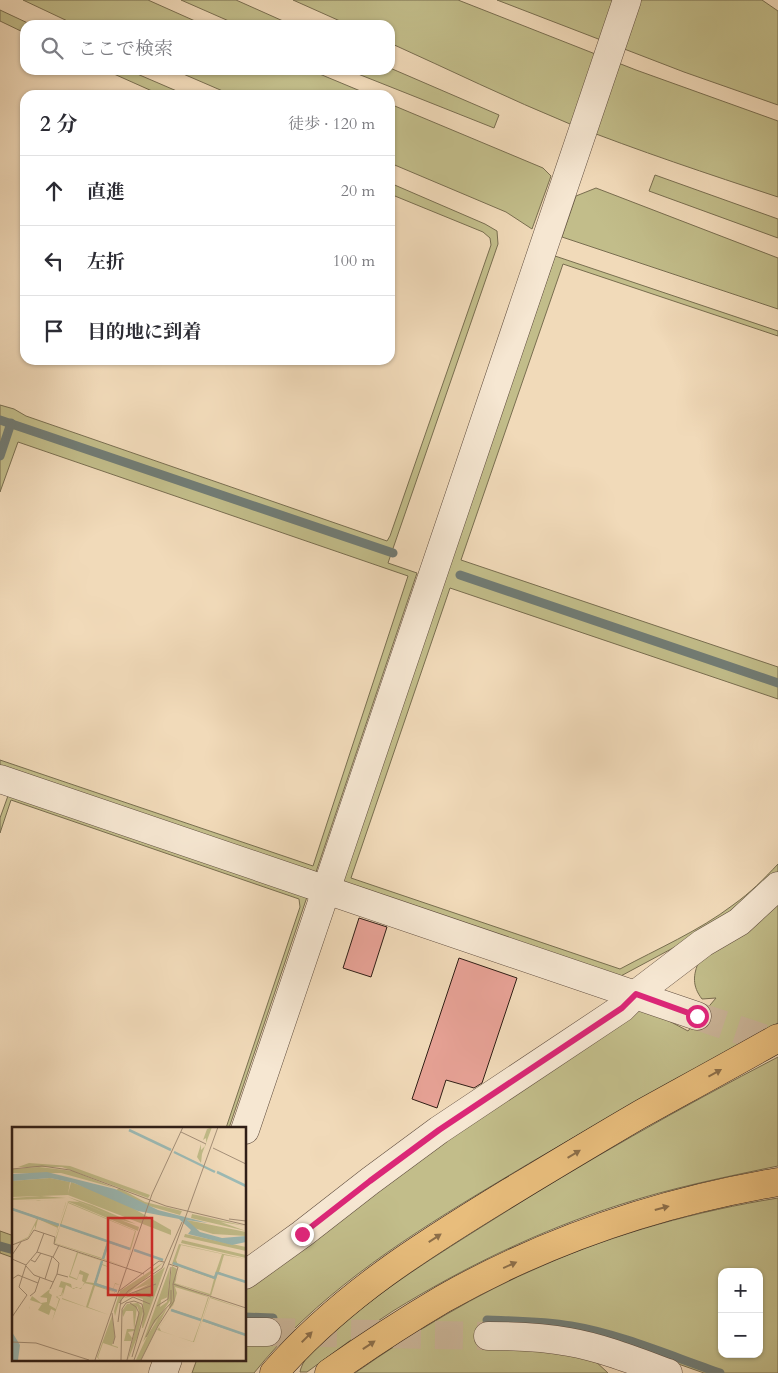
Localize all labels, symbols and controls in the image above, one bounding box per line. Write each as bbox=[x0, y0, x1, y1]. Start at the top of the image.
search box bbox=[20, 20, 395, 75]
icon: search bbox=[38, 34, 66, 62]
text: ここで検索 bbox=[78, 36, 173, 62]
text: 2 分 bbox=[40, 110, 77, 139]
text: 徒歩 · 120 m bbox=[288, 113, 375, 135]
icon: ahead bbox=[40, 177, 68, 205]
text: 直進 bbox=[87, 179, 125, 205]
text: 20 m bbox=[341, 180, 375, 202]
icon: left bbox=[40, 247, 68, 275]
text: 左折 bbox=[87, 249, 125, 275]
text: 100 m bbox=[333, 250, 375, 272]
icon: arrive bbox=[40, 317, 68, 345]
text: 目的地に到着 bbox=[87, 319, 201, 345]
route start bbox=[686, 1005, 709, 1028]
one-way arrow bbox=[708, 1069, 723, 1077]
inset map bbox=[12, 1127, 246, 1360]
one-way arrow bbox=[568, 1149, 581, 1158]
one-way arrow bbox=[654, 1203, 669, 1211]
route end bbox=[291, 1223, 314, 1246]
one-way arrow bbox=[429, 1234, 442, 1243]
one-way arrow bbox=[503, 1260, 517, 1268]
map controls bbox=[718, 1268, 763, 1358]
button: + bbox=[718, 1268, 763, 1313]
button: − bbox=[718, 1313, 763, 1358]
one-way arrow bbox=[301, 1331, 313, 1343]
one-way arrow bbox=[362, 1341, 376, 1350]

